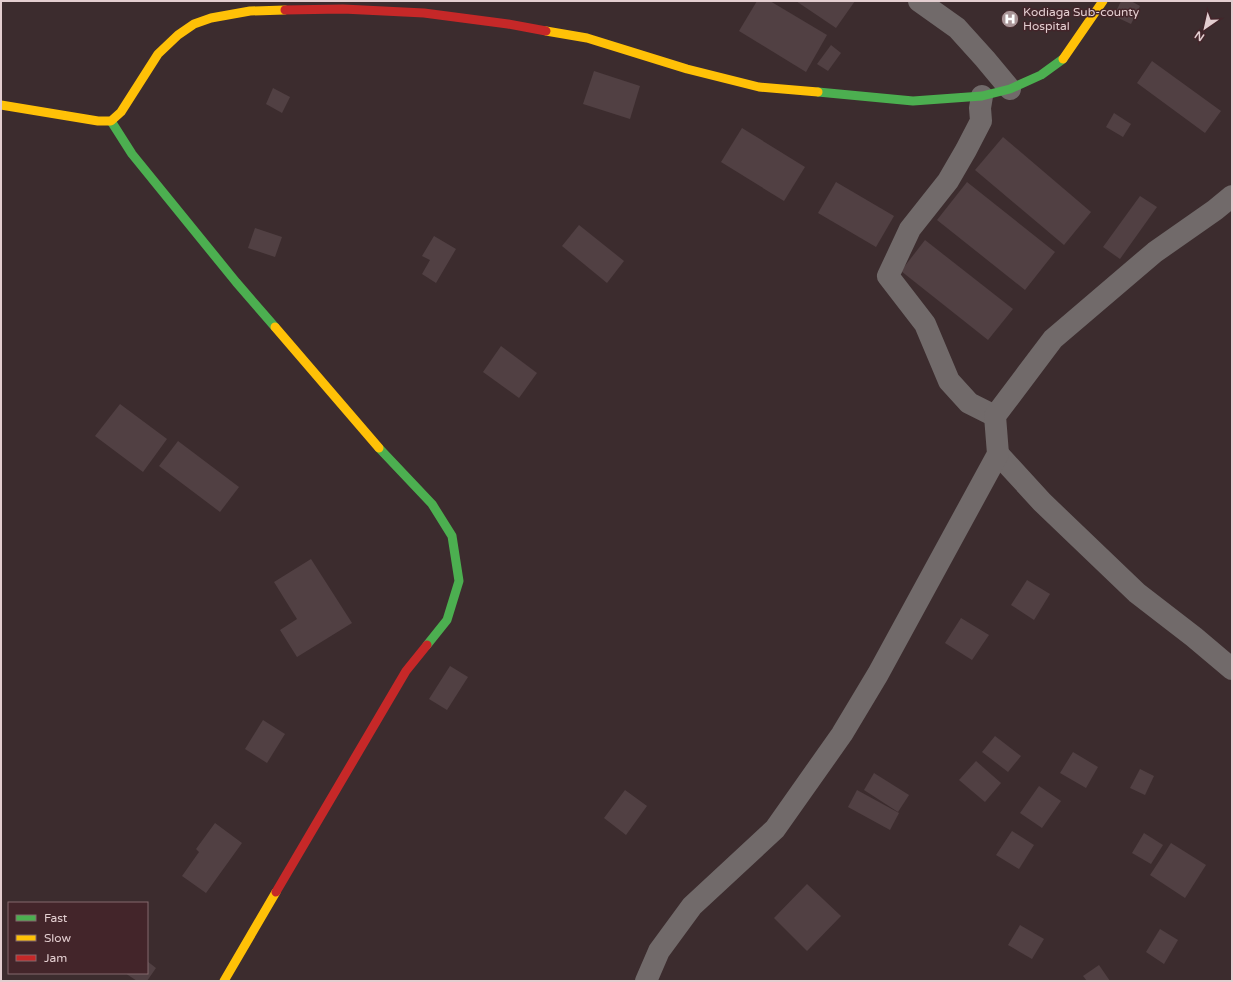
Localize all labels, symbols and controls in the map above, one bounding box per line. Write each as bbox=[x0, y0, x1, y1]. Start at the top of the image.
place label: Kodiaga Sub-county Hospital bbox=[1023, 5, 1140, 33]
north arrow bbox=[1185, 8, 1225, 48]
hospital icon: Kodiaga Sub-county Hospital bbox=[1000, 9, 1020, 29]
text: N bbox=[1192, 28, 1207, 44]
legend bbox=[8, 902, 148, 974]
text: Fast bbox=[44, 911, 68, 925]
text: Slow bbox=[44, 931, 71, 945]
text: Jam bbox=[44, 951, 67, 965]

